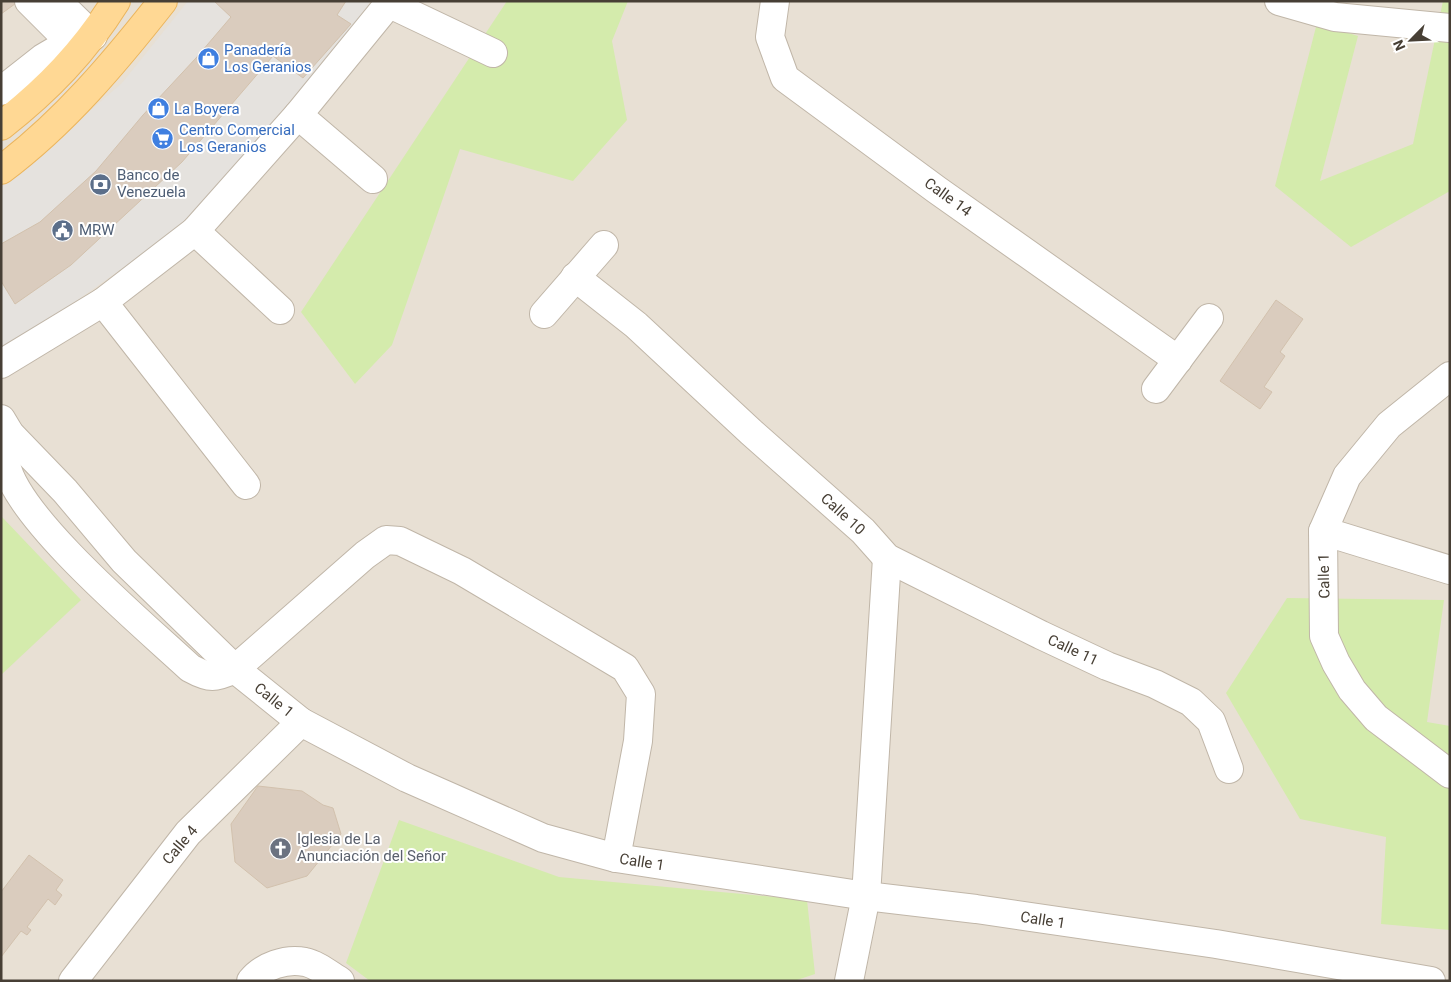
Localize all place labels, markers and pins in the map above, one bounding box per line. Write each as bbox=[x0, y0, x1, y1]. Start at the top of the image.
place label: Panadería Los Geranios bbox=[224, 41, 311, 76]
shop icon: Panadería Los Geranios bbox=[196, 47, 220, 71]
shop icon: La Boyera bbox=[146, 97, 170, 121]
place label: La Boyera bbox=[174, 100, 240, 118]
place label: Centro Comercial Los Geranios bbox=[179, 121, 295, 156]
supermarket icon: Centro Comercial Los Geranios bbox=[151, 127, 175, 151]
place label: Banco de Venezuela bbox=[117, 166, 186, 201]
bank icon: Banco de Venezuela bbox=[89, 172, 113, 196]
public building icon: MRW bbox=[51, 218, 75, 242]
place label: MRW bbox=[79, 221, 115, 239]
place label: Iglesia de La Anunciación del Señor bbox=[297, 830, 446, 865]
church icon: Iglesia de La Anunciación del Señor bbox=[269, 836, 293, 860]

